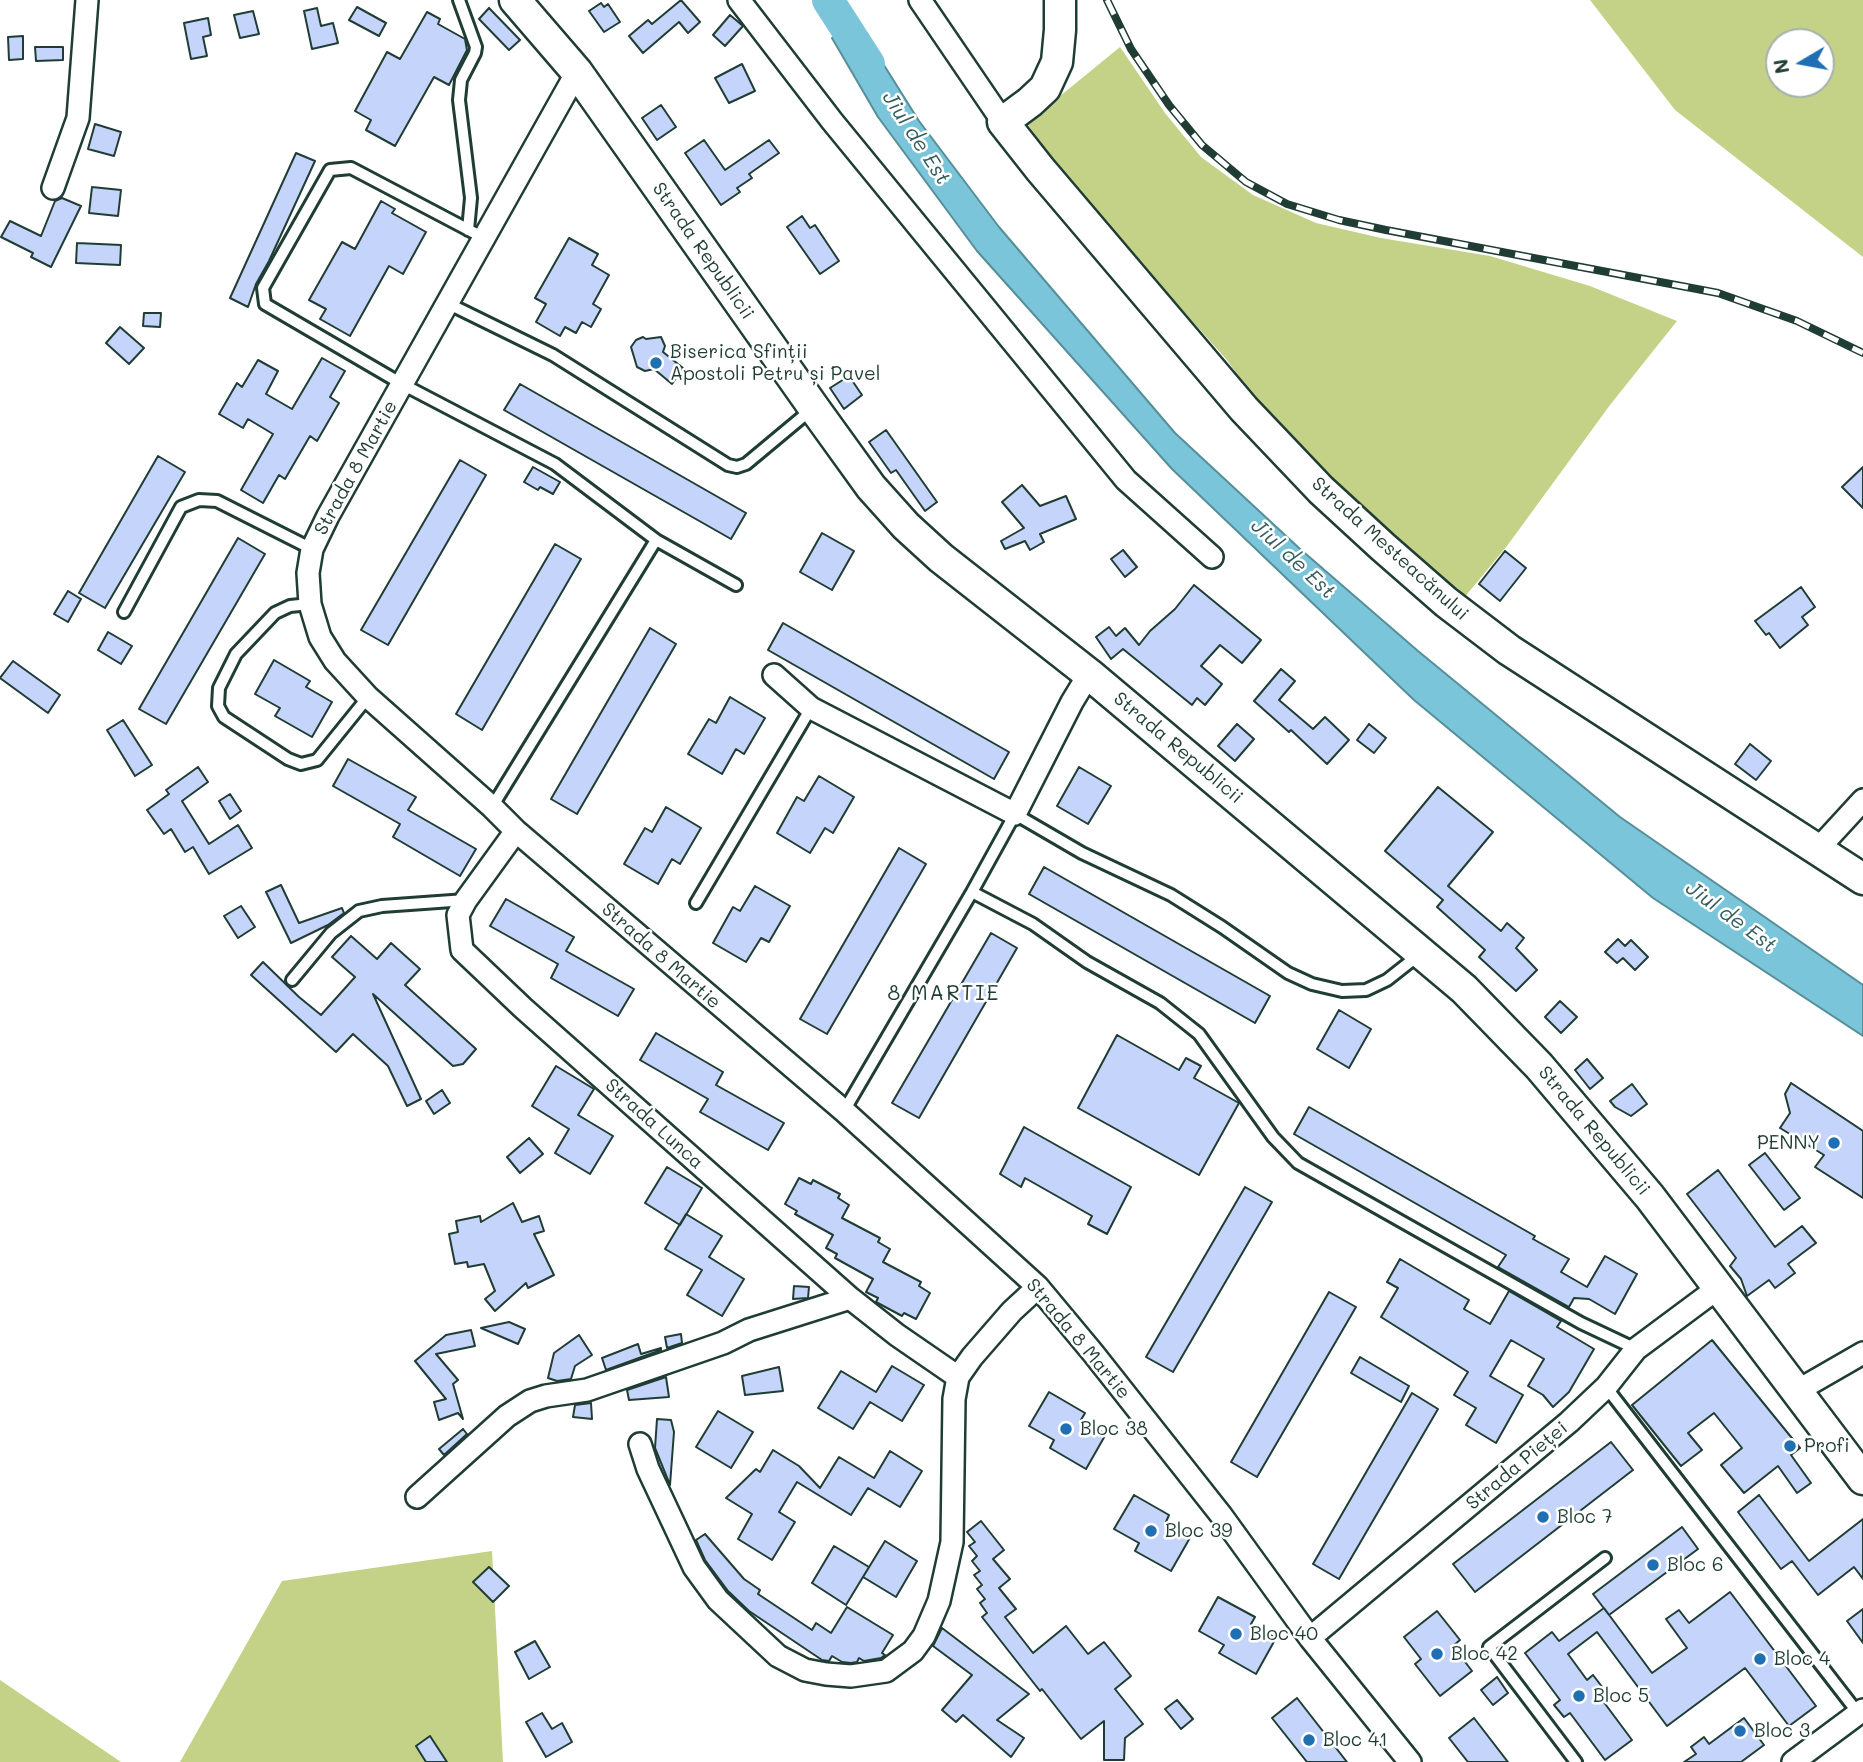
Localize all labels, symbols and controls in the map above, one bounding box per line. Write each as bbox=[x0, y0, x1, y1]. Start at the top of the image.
north arrow bbox=[1765, 28, 1835, 98]
text: N bbox=[1767, 57, 1794, 76]
water label: Jiul de Est bbox=[877, 87, 955, 189]
street label: Strada Republicii bbox=[647, 178, 759, 324]
place label: Biserica Sfinții Apostoli Petru și Pavel bbox=[670, 341, 881, 385]
marker: Biserica Sfinții Apostoli Petru și Pavel bbox=[648, 355, 664, 371]
street label: Strada 8 Martie bbox=[310, 397, 402, 539]
street label: Strada Mesteacănului bbox=[1307, 472, 1473, 626]
water label: Jiul de Est bbox=[1246, 514, 1340, 604]
street label: Strada Republicii bbox=[1109, 687, 1247, 809]
water label: Jiul de Est bbox=[1681, 876, 1781, 958]
street label: Strada 8 Martie bbox=[597, 898, 725, 1014]
district label: 8 MARTIE bbox=[888, 981, 1000, 1007]
street label: Strada Republicii bbox=[1533, 1062, 1655, 1200]
street label: Strada Lunca bbox=[600, 1074, 708, 1174]
place label: PENNY bbox=[1757, 1132, 1820, 1154]
marker: PENNY bbox=[1826, 1135, 1842, 1151]
street label: Strada 8 Martie bbox=[1021, 1274, 1135, 1404]
street label: Strada Pieței bbox=[1462, 1417, 1572, 1515]
place label: Bloc 38 bbox=[1080, 1418, 1148, 1440]
marker: Bloc 38 bbox=[1058, 1421, 1074, 1437]
place label: Profi bbox=[1804, 1435, 1850, 1457]
marker: Profi bbox=[1782, 1438, 1798, 1454]
place label: Bloc 7 bbox=[1557, 1506, 1613, 1528]
marker: Bloc 7 bbox=[1535, 1509, 1551, 1525]
place label: Bloc 39 bbox=[1165, 1520, 1232, 1542]
marker: Bloc 39 bbox=[1143, 1523, 1159, 1539]
place label: Bloc 6 bbox=[1667, 1554, 1724, 1576]
marker: Bloc 6 bbox=[1645, 1557, 1661, 1573]
place label: Bloc 40 bbox=[1250, 1623, 1318, 1645]
marker: Bloc 40 bbox=[1228, 1626, 1244, 1642]
place label: Bloc 42 bbox=[1451, 1643, 1518, 1665]
marker: Bloc 42 bbox=[1429, 1646, 1445, 1662]
place label: Bloc 4 bbox=[1774, 1648, 1830, 1670]
marker: Bloc 4 bbox=[1752, 1651, 1768, 1667]
place label: Bloc 5 bbox=[1593, 1685, 1649, 1707]
marker: Bloc 5 bbox=[1571, 1688, 1587, 1704]
place label: Bloc 3 bbox=[1754, 1720, 1810, 1742]
marker: Bloc 3 bbox=[1732, 1723, 1748, 1739]
place label: Bloc 41 bbox=[1323, 1729, 1388, 1751]
marker: Bloc 41 bbox=[1301, 1732, 1317, 1748]

